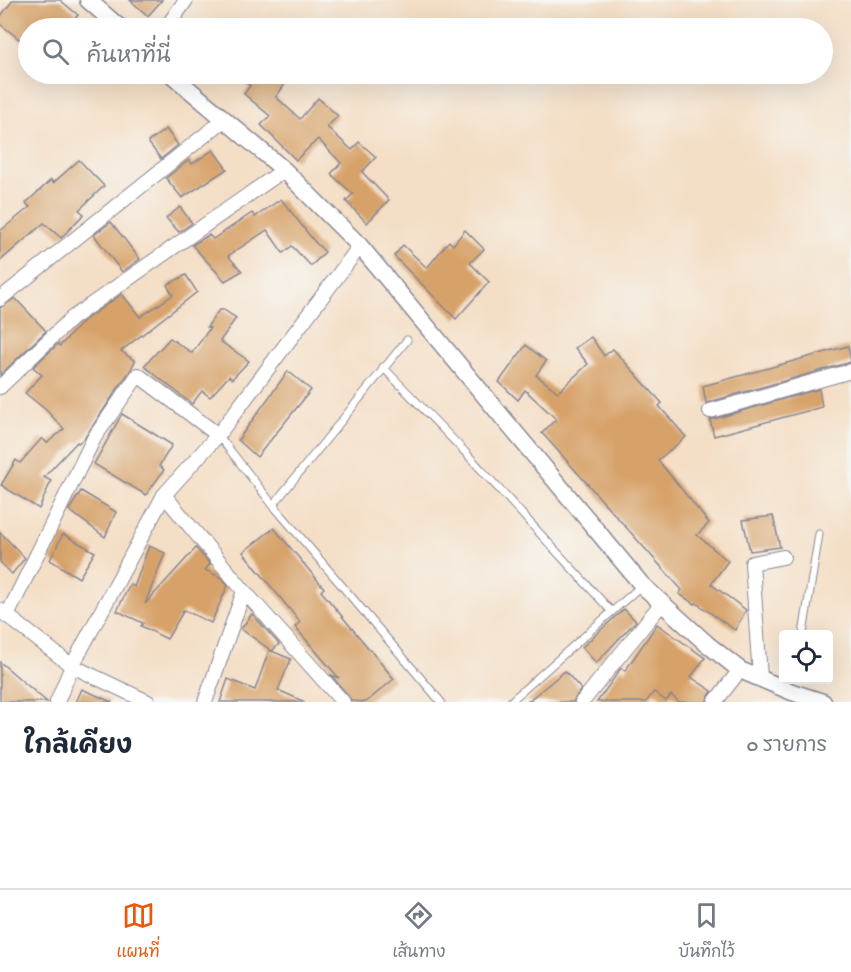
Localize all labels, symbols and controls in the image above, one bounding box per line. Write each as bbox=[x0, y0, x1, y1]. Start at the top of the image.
search box bbox=[18, 18, 833, 84]
icon: search bbox=[39, 35, 72, 68]
text: ค้นหาที่นี่ bbox=[87, 45, 171, 71]
map controls bbox=[779, 630, 833, 684]
button: locate bbox=[779, 630, 833, 684]
text: ใกล้เคียง bbox=[24, 733, 132, 764]
text: 0 รายการ bbox=[747, 736, 827, 759]
tab: แผนที่ bbox=[116, 899, 160, 964]
tab: เส้นทาง bbox=[392, 899, 445, 964]
tab: บันทึกไว้ bbox=[678, 899, 735, 964]

